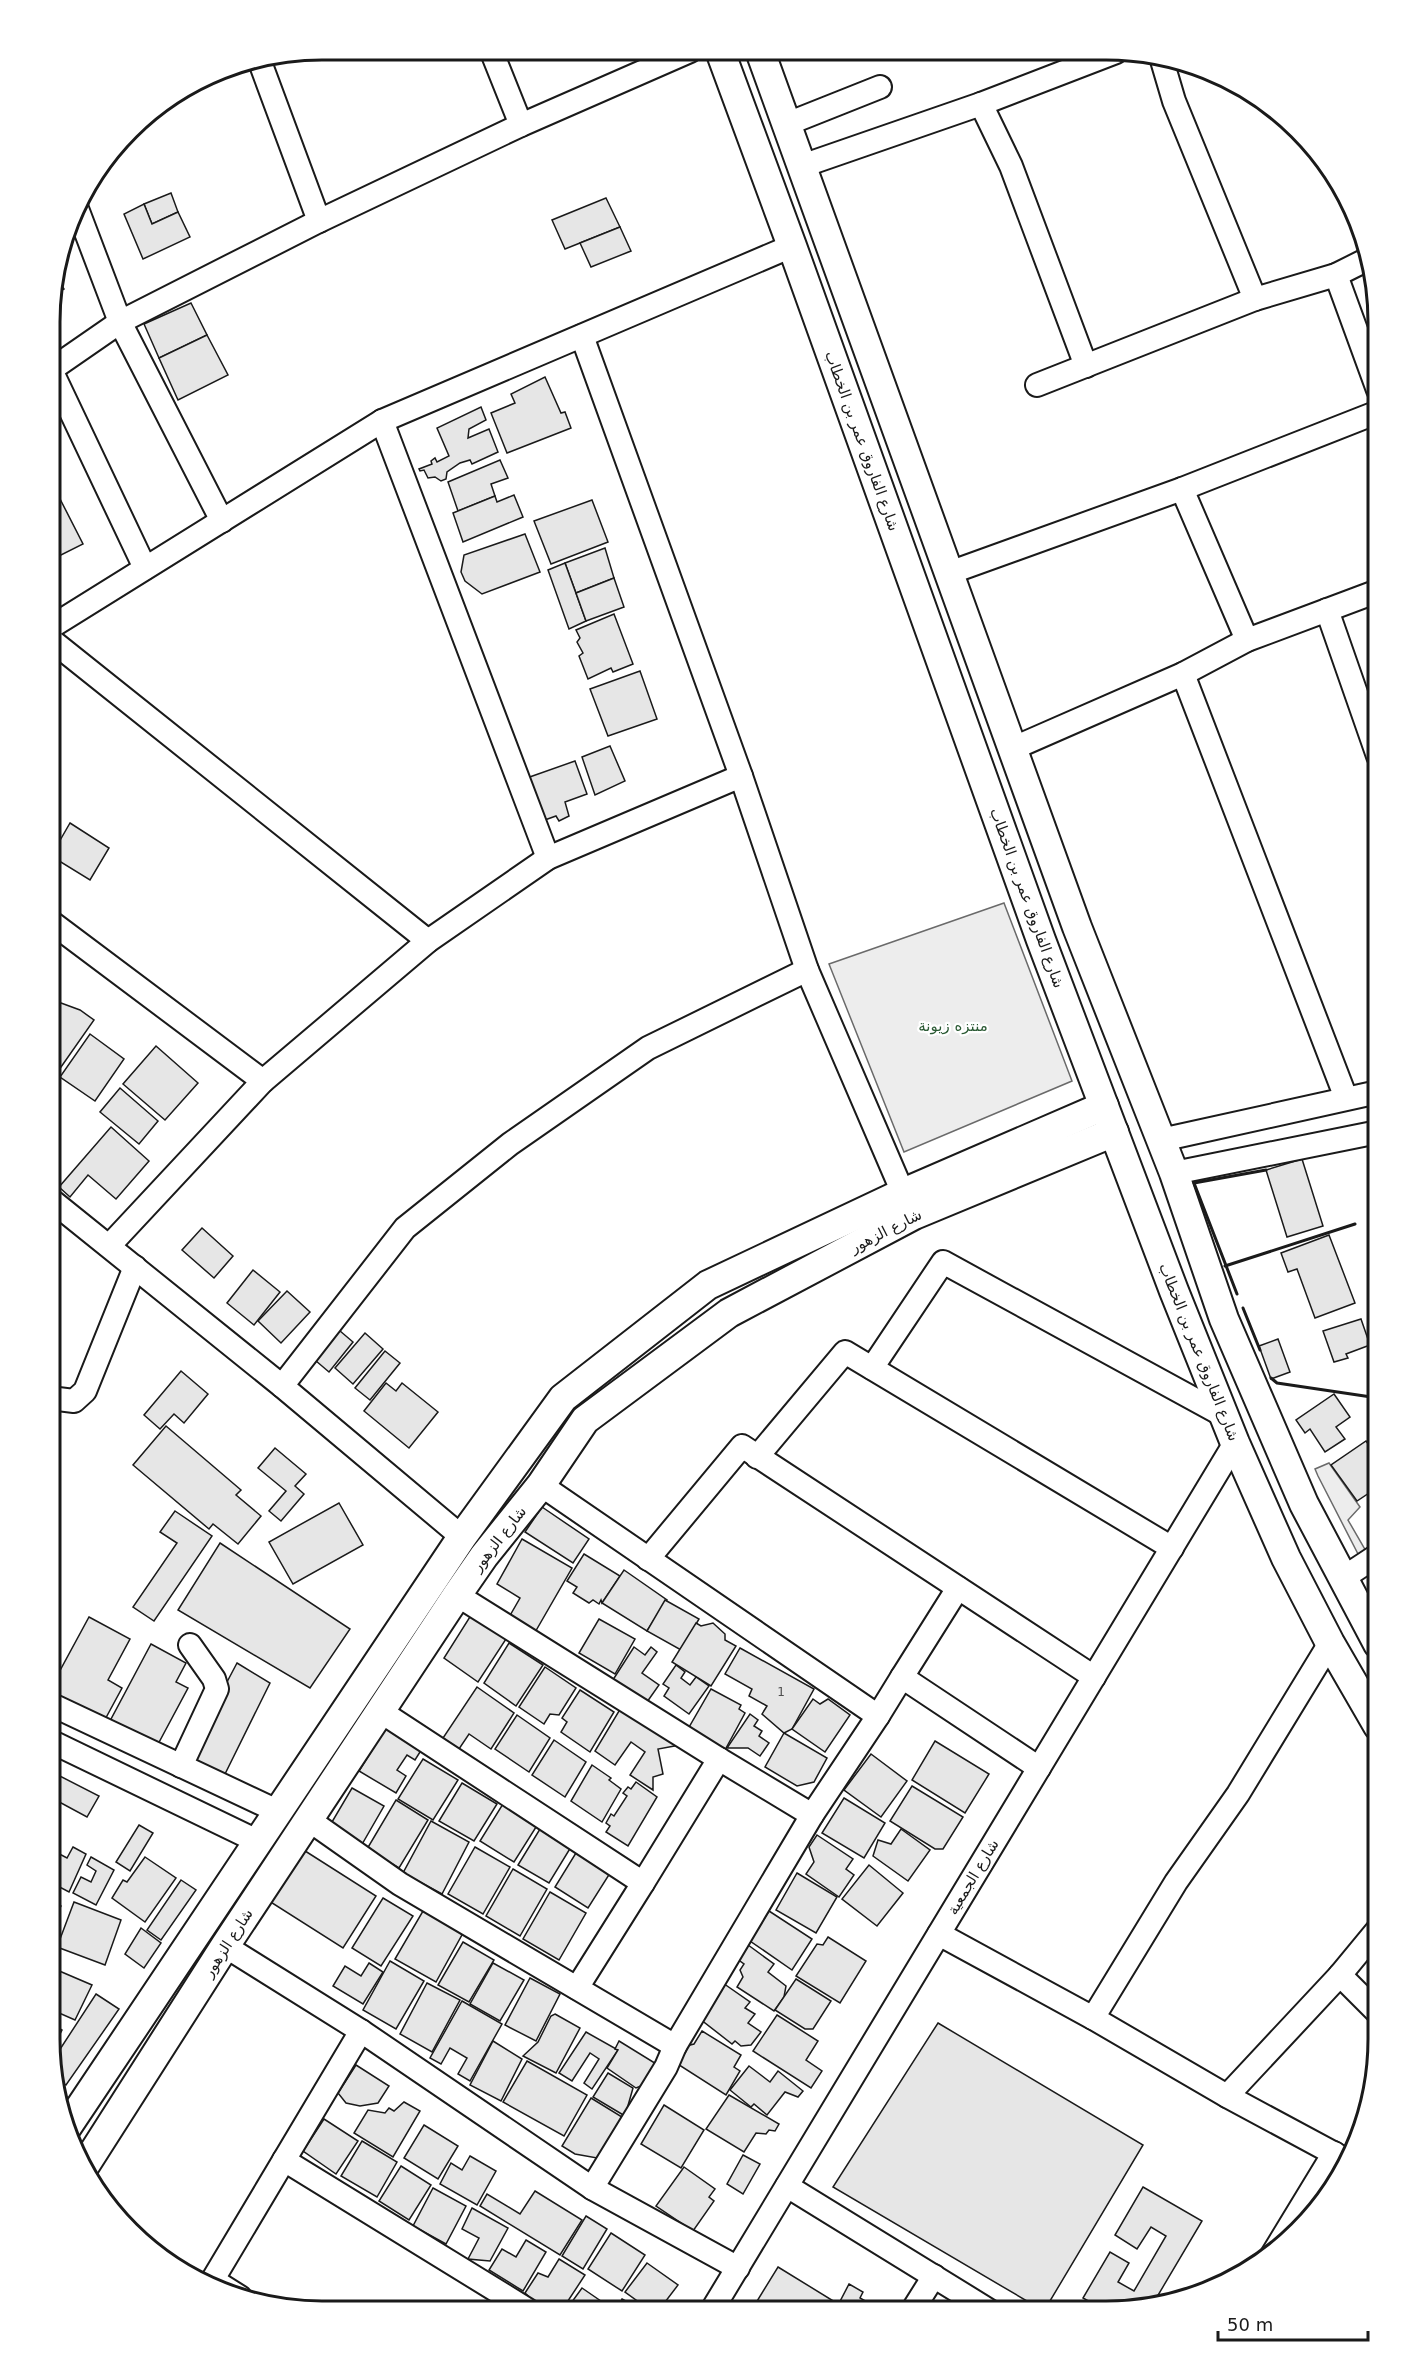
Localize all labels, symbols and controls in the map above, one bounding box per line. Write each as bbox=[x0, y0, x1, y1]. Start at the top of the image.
street label: شارع الفاروق عمر بن الخطاب bbox=[821, 348, 903, 534]
street label: شارع الفاروق عمر بن الخطاب bbox=[986, 805, 1068, 991]
park label: منتزه زيونة bbox=[918, 1017, 988, 1035]
street label: شارع الزهور bbox=[846, 1205, 925, 1257]
street label: شارع الفاروق عمر بن الخطاب bbox=[1155, 1260, 1243, 1444]
street label: شارع الزهور bbox=[467, 1503, 530, 1576]
house number: 1 bbox=[777, 1685, 785, 1699]
street label: شارع الجمعية bbox=[943, 1836, 1003, 1918]
street label: شارع الزهور bbox=[199, 1905, 257, 1981]
scale bar bbox=[1218, 2304, 1368, 2342]
text: 50 m bbox=[1227, 2314, 1273, 2335]

